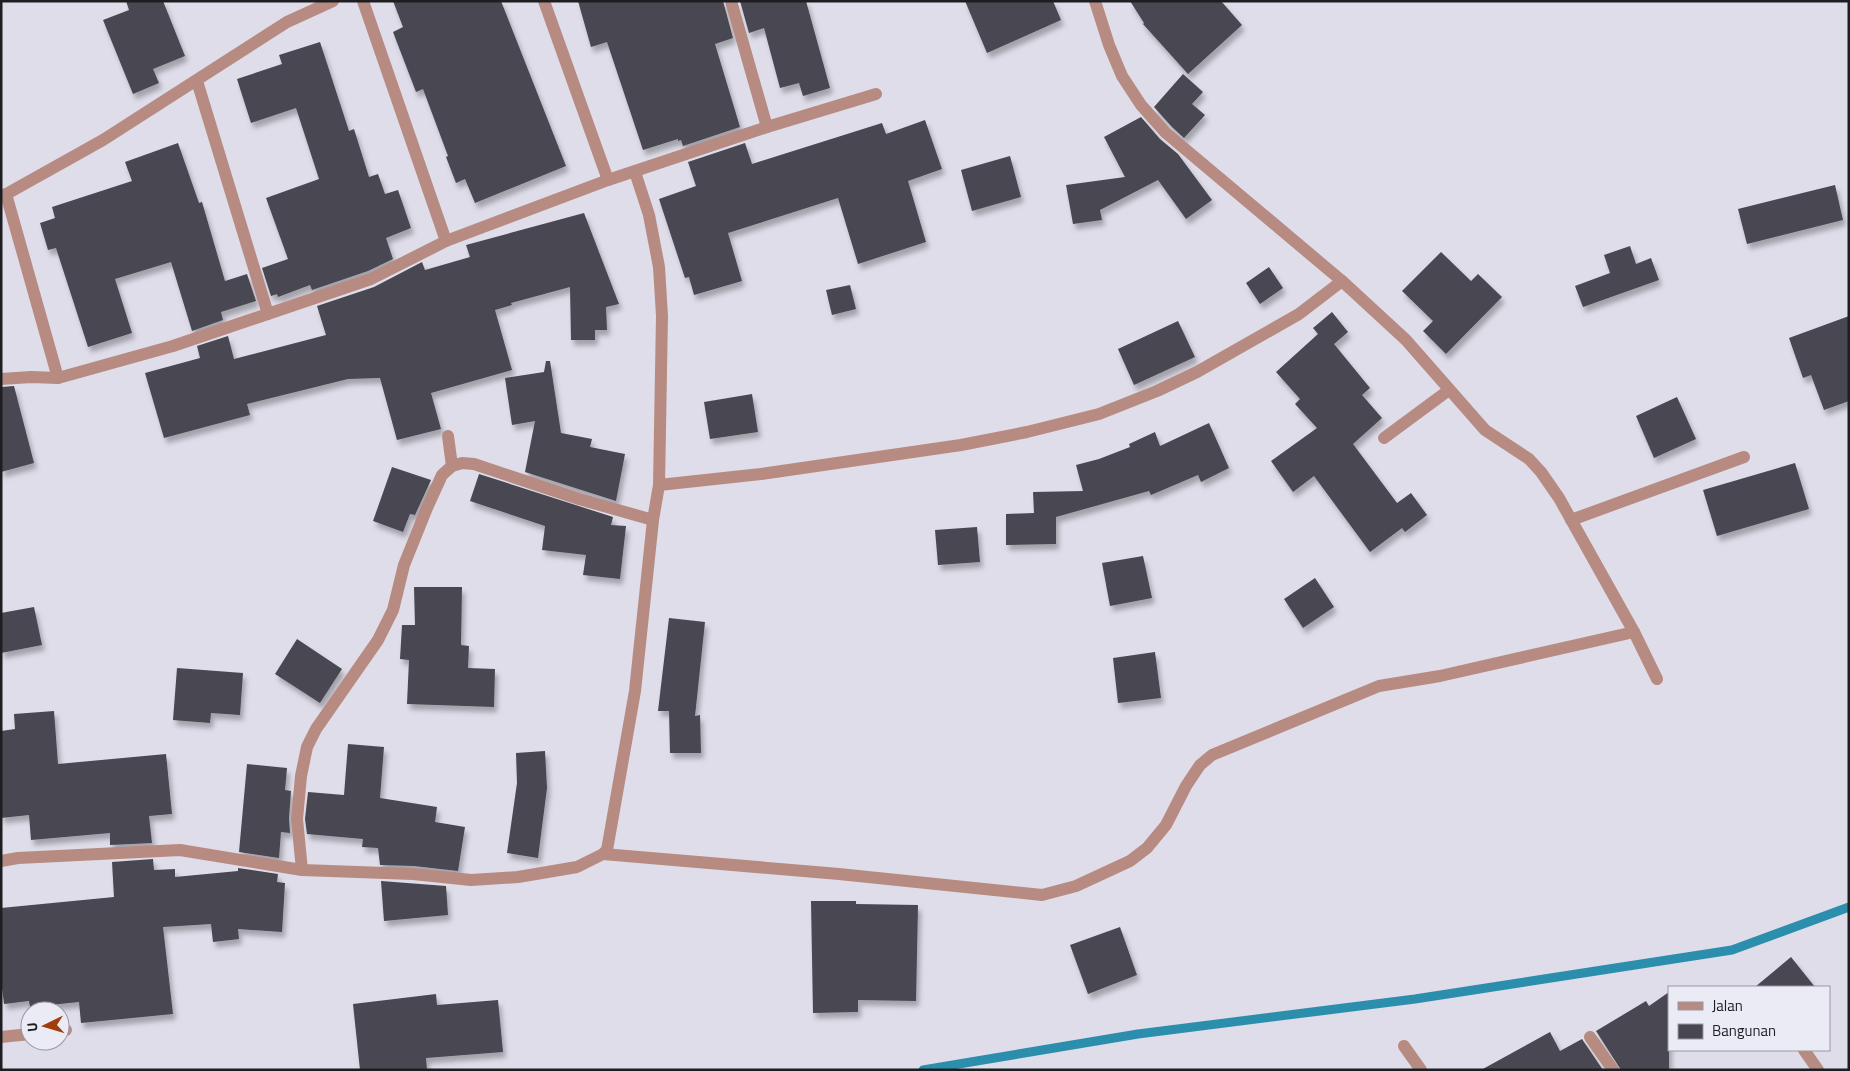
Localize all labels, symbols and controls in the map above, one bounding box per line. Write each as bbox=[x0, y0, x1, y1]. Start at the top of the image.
legend bbox=[1668, 986, 1830, 1051]
text: Jalan bbox=[1712, 994, 1743, 1017]
north arrow bbox=[20, 1001, 70, 1051]
text: Bangunan bbox=[1712, 1019, 1776, 1042]
text: U bbox=[21, 1022, 42, 1033]

